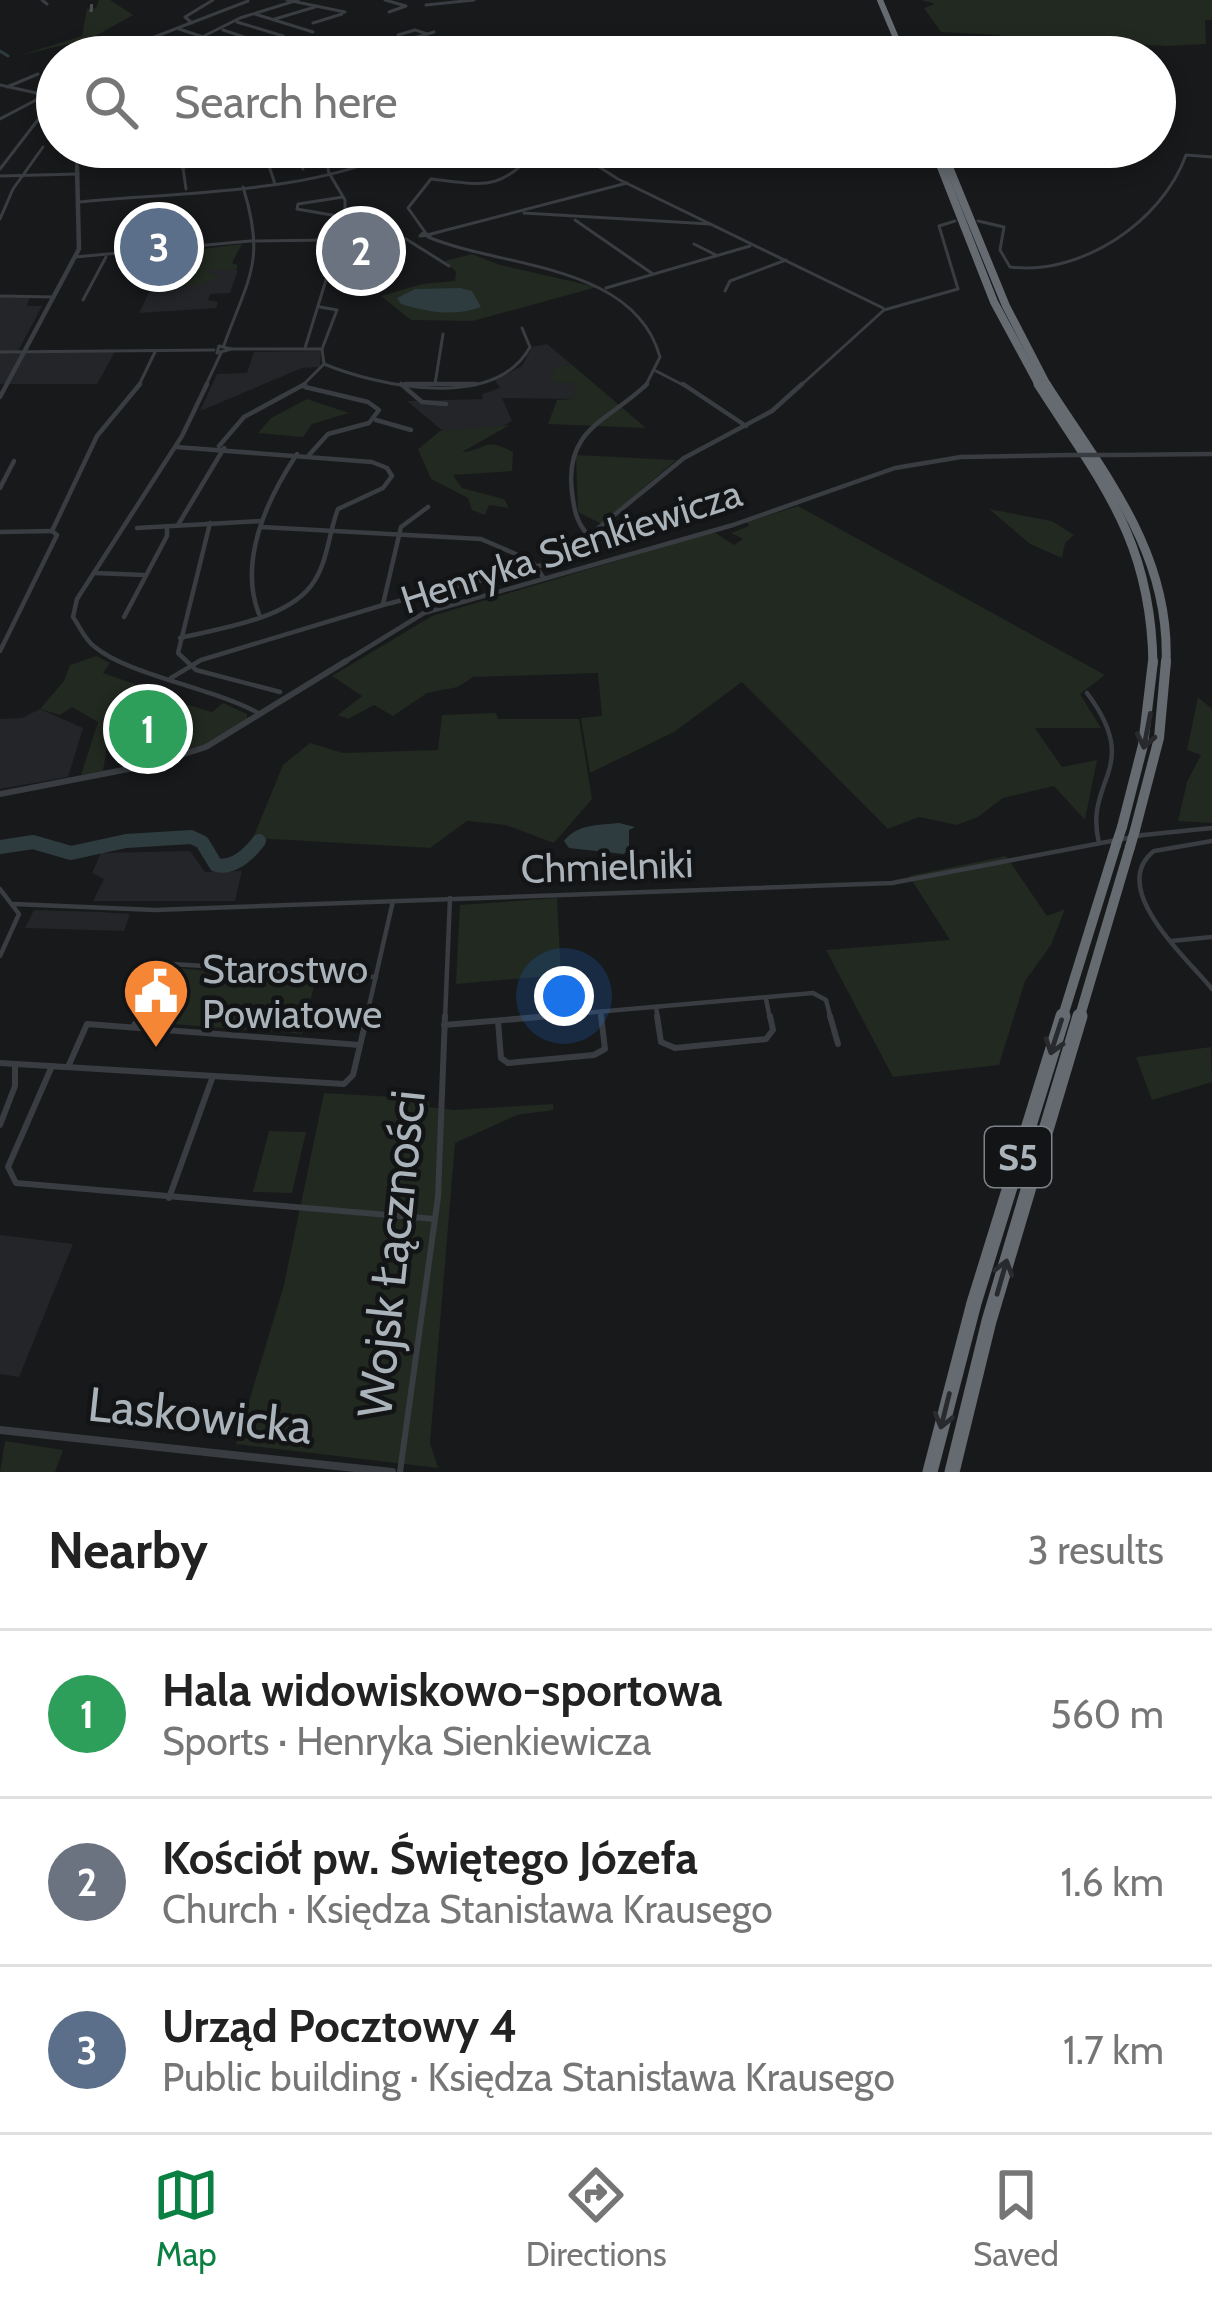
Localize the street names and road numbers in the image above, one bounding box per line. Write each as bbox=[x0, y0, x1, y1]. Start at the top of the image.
street label: Henryka Sienkiewicza bbox=[395, 468, 748, 624]
street label: Chmielniki bbox=[520, 839, 694, 893]
street label: Wojsk Łączności bbox=[345, 1087, 437, 1421]
road number: S5 bbox=[985, 1127, 1051, 1187]
street label: Laskowicka bbox=[85, 1374, 315, 1456]

